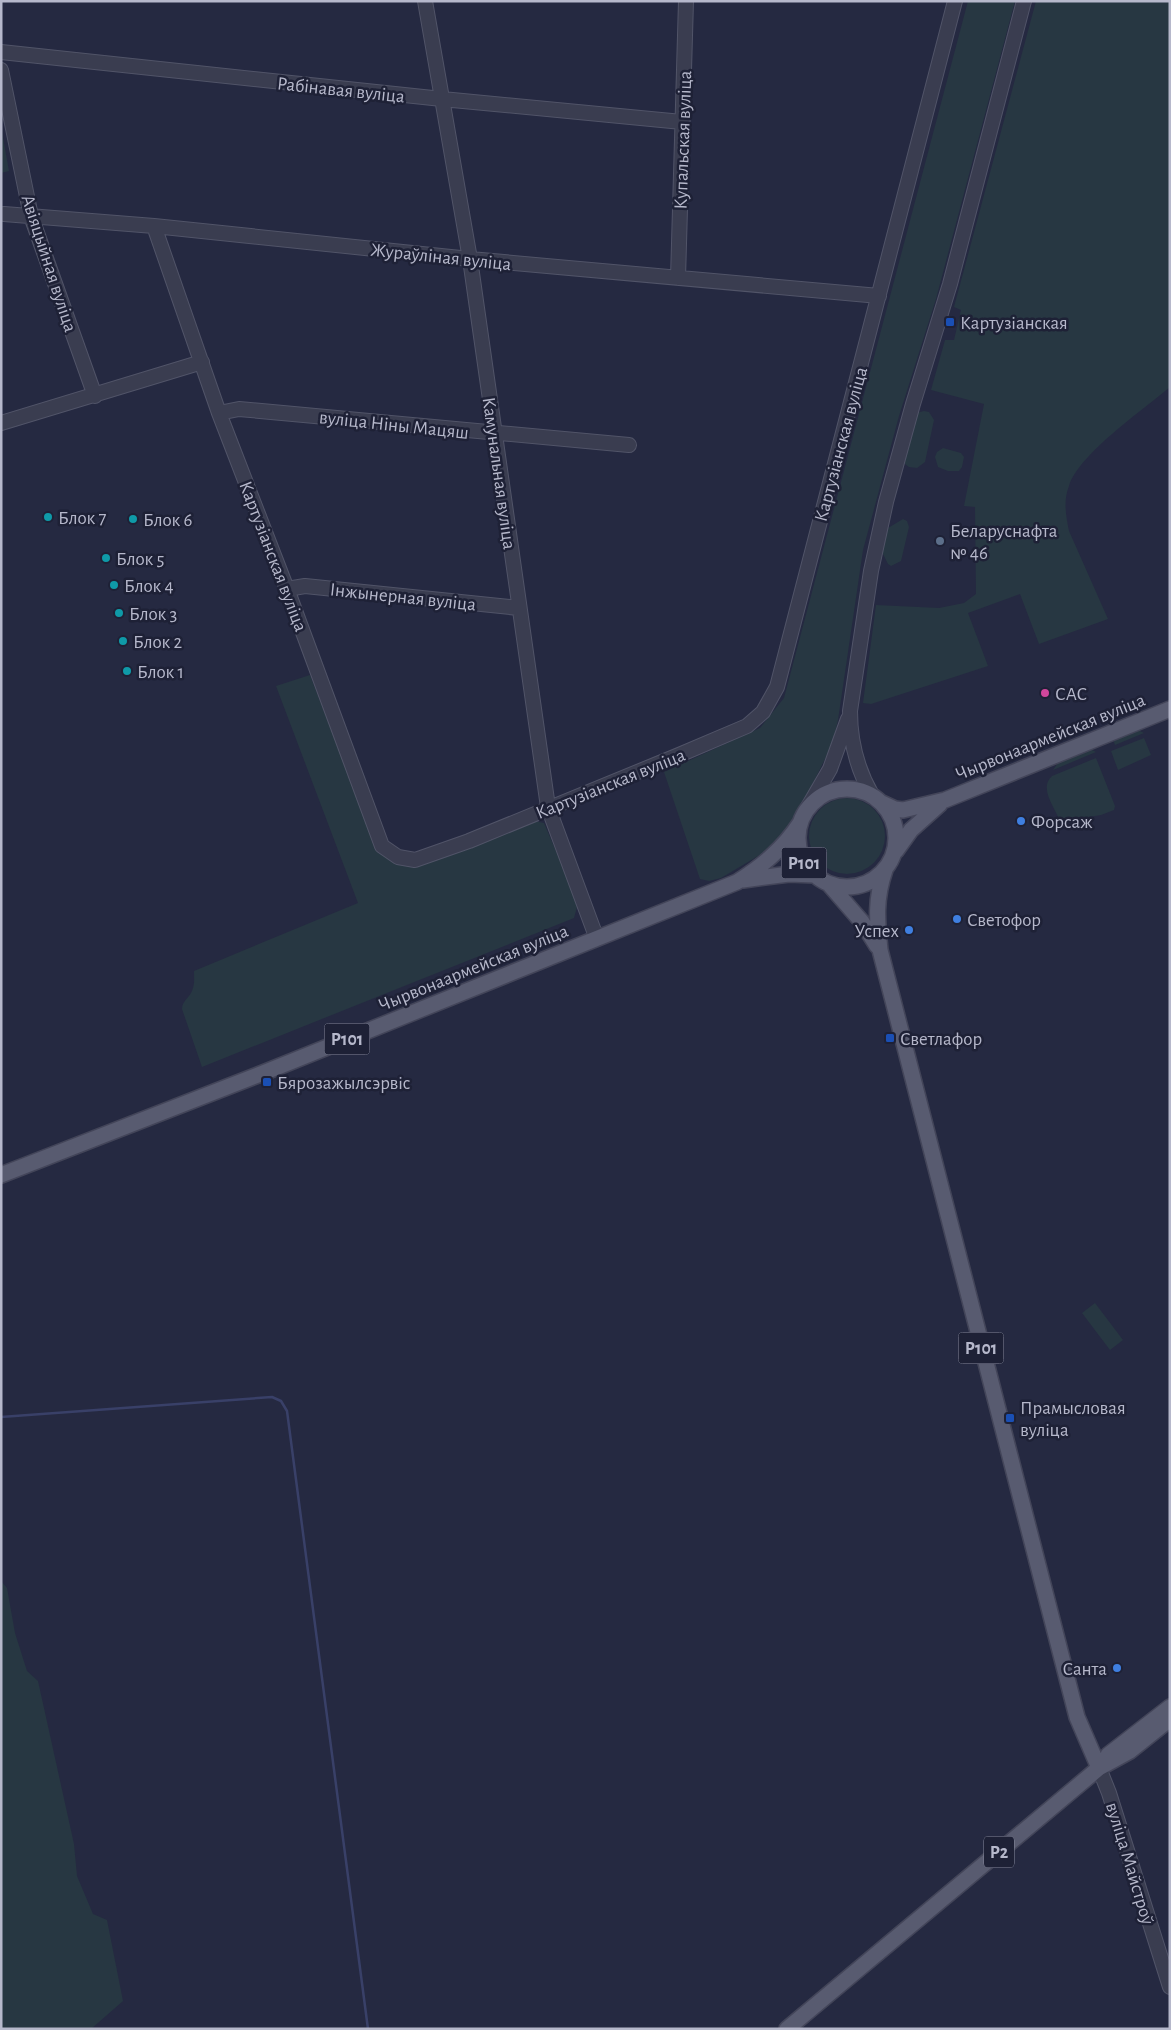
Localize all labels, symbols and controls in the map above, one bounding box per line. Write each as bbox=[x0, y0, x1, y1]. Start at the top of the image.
street label: Купальская вуліца bbox=[672, 70, 695, 210]
street label: Рабінавая вуліца bbox=[276, 74, 406, 107]
street label: Авіяцыйная вуліца bbox=[17, 192, 80, 335]
street label: Жураўліная вуліца bbox=[370, 241, 512, 274]
place label: Картузіанская bbox=[960, 314, 1068, 333]
marker: Картузіанская bbox=[944, 316, 956, 328]
street label: Картузіанская вуліца bbox=[812, 365, 871, 524]
street label: Камунальная вуліца bbox=[478, 396, 519, 551]
street label: вуліца Ніны Мацяш bbox=[318, 408, 470, 443]
street label: Картузіанская вуліца bbox=[235, 479, 310, 635]
place label: Блок 7 bbox=[58, 509, 106, 528]
marker: Блок 7 bbox=[42, 511, 54, 523]
place label: Блок 6 bbox=[143, 511, 192, 530]
marker: Блок 6 bbox=[127, 513, 139, 525]
place label: Беларуснафта № 46 bbox=[950, 522, 1058, 563]
marker: Беларуснафта № 46 bbox=[934, 535, 946, 547]
place label: Блок 5 bbox=[116, 550, 164, 569]
marker: Блок 5 bbox=[100, 552, 112, 564]
place label: Блок 4 bbox=[124, 577, 174, 596]
marker: Блок 4 bbox=[108, 579, 120, 591]
street label: Інжынерная вуліца bbox=[329, 580, 477, 615]
place label: Блок 3 bbox=[129, 605, 177, 624]
marker: Блок 3 bbox=[113, 607, 125, 619]
place label: Блок 2 bbox=[133, 633, 182, 652]
marker: Блок 2 bbox=[117, 635, 129, 647]
place label: Блок 1 bbox=[137, 663, 184, 682]
marker: Блок 1 bbox=[121, 665, 133, 677]
place label: САС bbox=[1055, 685, 1087, 704]
marker: САС bbox=[1039, 687, 1051, 699]
street label: Чырвонаармейская вуліца bbox=[953, 691, 1148, 784]
street label: Картузіанская вуліца bbox=[533, 746, 688, 823]
place label: Форсаж bbox=[1031, 813, 1093, 832]
marker: Форсаж bbox=[1015, 815, 1027, 827]
road number: Р101 bbox=[782, 848, 826, 878]
place label: Светофор bbox=[967, 911, 1041, 930]
marker: Светофор bbox=[951, 913, 963, 925]
street label: Чырвонаармейская вуліца bbox=[376, 922, 571, 1015]
place label: Успех bbox=[855, 922, 899, 941]
marker: Успех bbox=[903, 924, 915, 936]
road number: Р101 bbox=[324, 1024, 370, 1054]
place label: Светлафор bbox=[900, 1030, 982, 1049]
marker: Светлафор bbox=[884, 1032, 896, 1044]
place label: Бярозажылсэрвіс bbox=[277, 1074, 411, 1093]
marker: Бярозажылсэрвіс bbox=[261, 1076, 273, 1088]
road number: Р101 bbox=[958, 1332, 1004, 1364]
place label: Прамысловая вуліца bbox=[1020, 1399, 1126, 1440]
marker: Прамысловая вуліца bbox=[1004, 1412, 1016, 1424]
place label: Санта bbox=[1062, 1660, 1107, 1679]
marker: Санта bbox=[1111, 1662, 1123, 1674]
street label: вуліца Майстроў bbox=[1102, 1800, 1157, 1927]
road number: Р2 bbox=[984, 1836, 1014, 1868]

